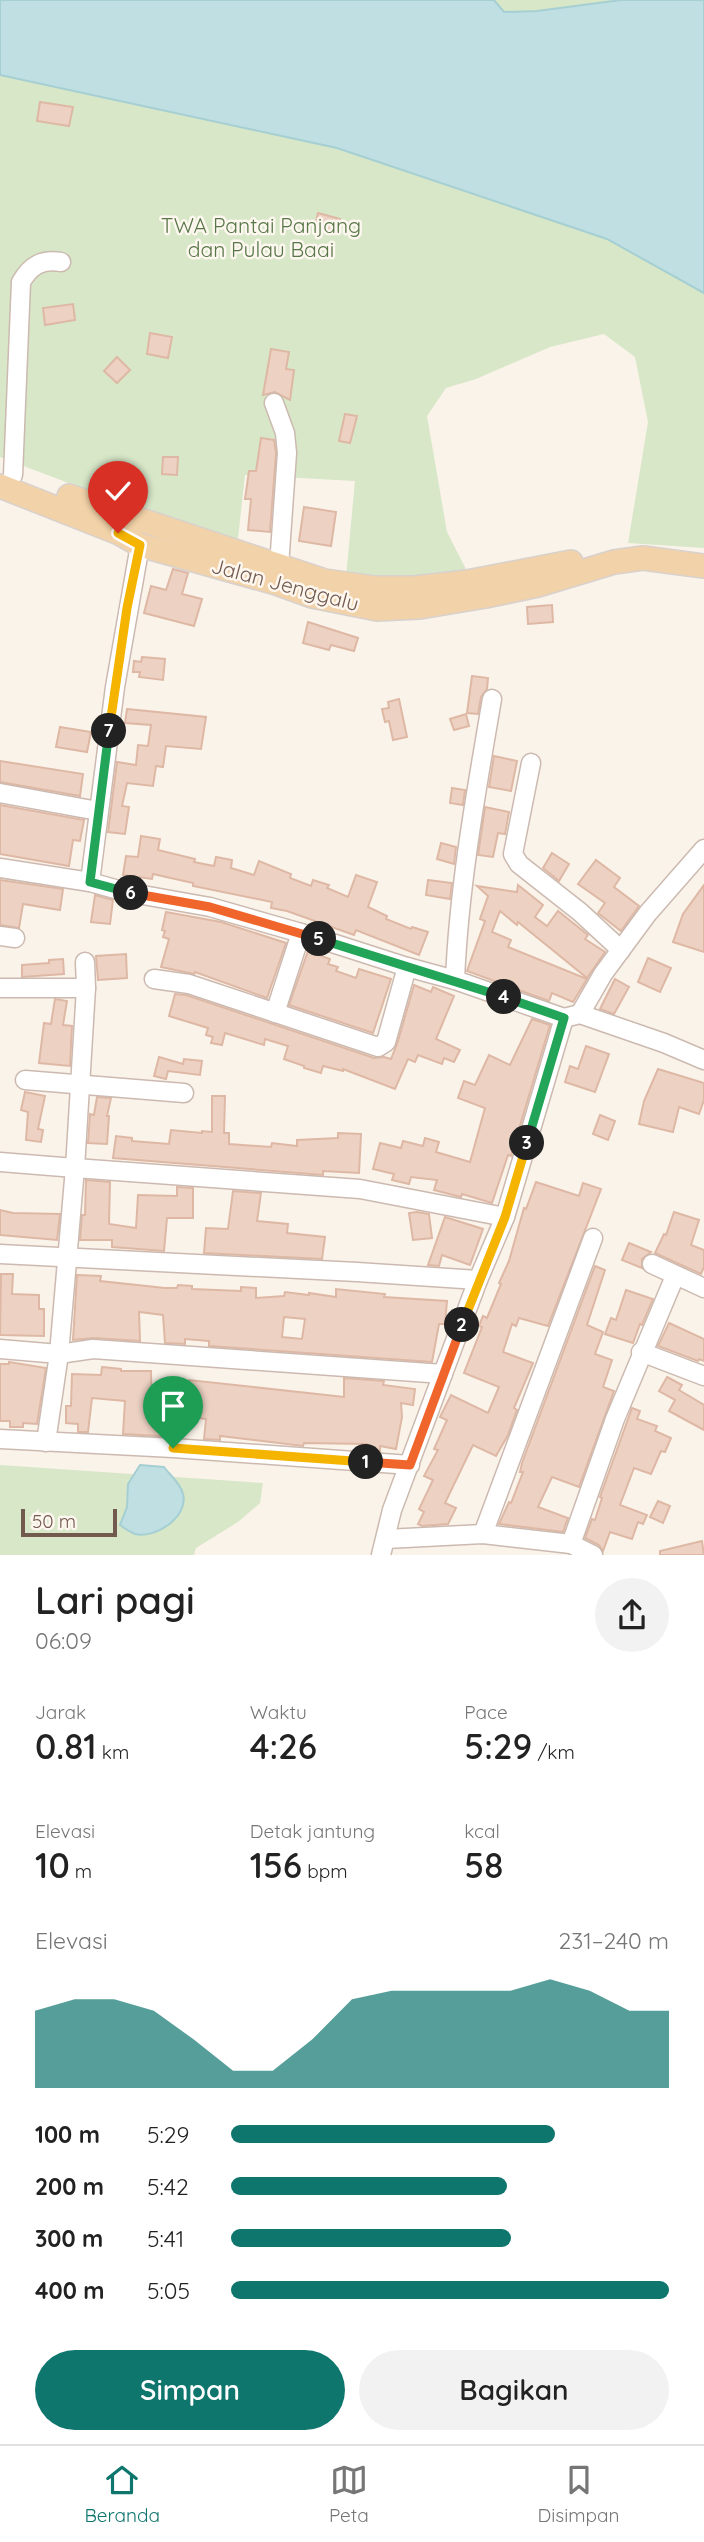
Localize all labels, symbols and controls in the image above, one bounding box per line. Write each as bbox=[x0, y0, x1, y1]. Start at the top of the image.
park label: TWA Pantai Panjang dan Pulau Baai bbox=[161, 212, 361, 262]
pin bbox=[88, 461, 148, 533]
icon: check bbox=[99, 472, 137, 510]
street label: Jalan Jenggalu bbox=[209, 552, 362, 616]
pin: 7 bbox=[92, 714, 126, 748]
text: 7 bbox=[103, 718, 114, 742]
pin: 6 bbox=[114, 876, 148, 910]
text: 6 bbox=[125, 880, 136, 904]
pin: 5 bbox=[302, 922, 336, 956]
text: 5 bbox=[313, 926, 324, 950]
pin: 4 bbox=[486, 979, 522, 1014]
text: 4 bbox=[498, 984, 509, 1008]
pin: 3 bbox=[510, 1126, 544, 1160]
text: 3 bbox=[521, 1130, 532, 1154]
pin: 2 bbox=[444, 1308, 480, 1342]
text: 2 bbox=[456, 1312, 467, 1336]
pin bbox=[143, 1376, 203, 1448]
icon: arrive bbox=[154, 1387, 192, 1425]
pin: 1 bbox=[348, 1444, 384, 1480]
text: 1 bbox=[362, 1449, 369, 1473]
scale bar bbox=[21, 1506, 117, 1538]
text: 50 m bbox=[32, 1509, 76, 1533]
text: Lari pagi bbox=[35, 1576, 195, 1624]
button: share bbox=[595, 1578, 669, 1652]
text: 06:09 bbox=[35, 1626, 92, 1655]
text: Jarak bbox=[35, 1700, 86, 1724]
text: Waktu bbox=[250, 1700, 307, 1724]
text: Pace bbox=[464, 1700, 508, 1724]
text: 0.81 bbox=[35, 1724, 97, 1768]
text: 4:26 bbox=[250, 1724, 317, 1768]
text: 5:29 bbox=[464, 1724, 532, 1768]
text: km bbox=[97, 1740, 129, 1764]
text: /km bbox=[532, 1740, 575, 1764]
text: Elevasi bbox=[35, 1819, 95, 1843]
text: Detak jantung bbox=[250, 1819, 375, 1843]
text: kcal bbox=[464, 1819, 500, 1843]
text: 10 bbox=[35, 1843, 70, 1887]
text: 156 bbox=[250, 1843, 302, 1887]
text: 58 bbox=[464, 1843, 503, 1887]
text: m bbox=[70, 1859, 92, 1883]
text: bpm bbox=[302, 1859, 348, 1883]
text: Elevasi bbox=[35, 1926, 108, 1955]
text: 231–240 m bbox=[559, 1926, 669, 1955]
text: 100 m bbox=[35, 2120, 100, 2149]
text: 5:29 bbox=[147, 2120, 189, 2149]
text: 200 m bbox=[35, 2172, 104, 2201]
text: 5:42 bbox=[147, 2172, 189, 2201]
text: 300 m bbox=[35, 2224, 103, 2253]
text: 5:41 bbox=[147, 2224, 184, 2253]
text: 400 m bbox=[35, 2276, 104, 2305]
text: 5:05 bbox=[147, 2276, 190, 2305]
button: Simpan bbox=[35, 2350, 345, 2430]
button: Bagikan bbox=[359, 2350, 669, 2430]
tab: Beranda bbox=[84, 2461, 160, 2527]
tab: Peta bbox=[329, 2461, 369, 2527]
tab: Disimpan bbox=[538, 2461, 620, 2527]

